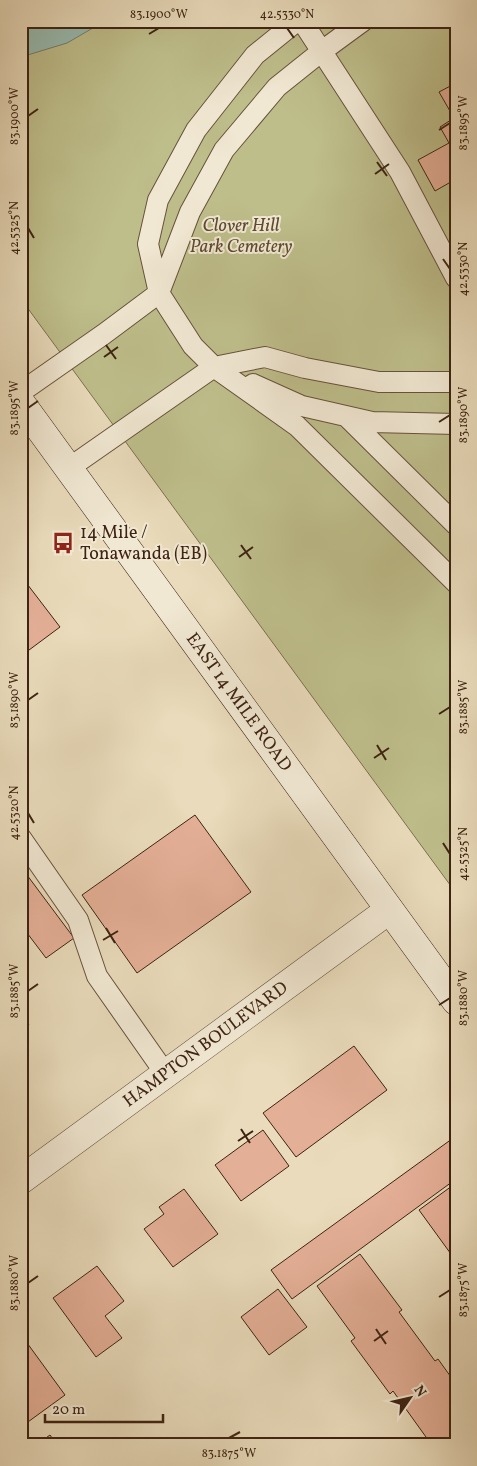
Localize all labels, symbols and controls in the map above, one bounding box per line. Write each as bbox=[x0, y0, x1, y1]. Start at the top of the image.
text: 83.1900°W bbox=[130, 7, 188, 23]
text: 42.5330°N bbox=[260, 7, 314, 23]
text: 83.1900°W bbox=[7, 87, 23, 145]
text: 83.1895°W bbox=[456, 96, 472, 150]
text: 42.5325°N bbox=[7, 201, 23, 255]
park label: Clover Hill Park Cemetery bbox=[190, 214, 292, 260]
text: 42.5330°N bbox=[456, 242, 472, 296]
text: 83.1895°W bbox=[7, 381, 23, 435]
text: 83.1890°W bbox=[456, 387, 472, 443]
place label: 14 Mile / Tonawanda (EB) bbox=[80, 521, 207, 567]
bus stop icon: 14 Mile / Tonawanda (EB) bbox=[50, 530, 76, 556]
street label: EAST 14 MILE ROAD bbox=[180, 628, 298, 777]
text: 83.1890°W bbox=[7, 672, 23, 728]
text: 83.1885°W bbox=[456, 680, 472, 734]
text: 42.5320°N bbox=[7, 786, 23, 840]
text: 42.5325°N bbox=[456, 827, 472, 881]
text: 83.1885°W bbox=[7, 964, 23, 1018]
text: 83.1880°W bbox=[456, 970, 472, 1026]
street label: HAMPTON BOULEVARD bbox=[118, 976, 293, 1114]
text: 83.1880°W bbox=[7, 1255, 23, 1311]
text: 83.1875°W bbox=[456, 1263, 472, 1317]
north arrow bbox=[384, 1374, 434, 1424]
text: N bbox=[409, 1382, 430, 1401]
scale bar bbox=[45, 1391, 162, 1423]
text: 20 m bbox=[52, 1400, 85, 1421]
text: 83.1875°W bbox=[202, 1446, 256, 1462]

